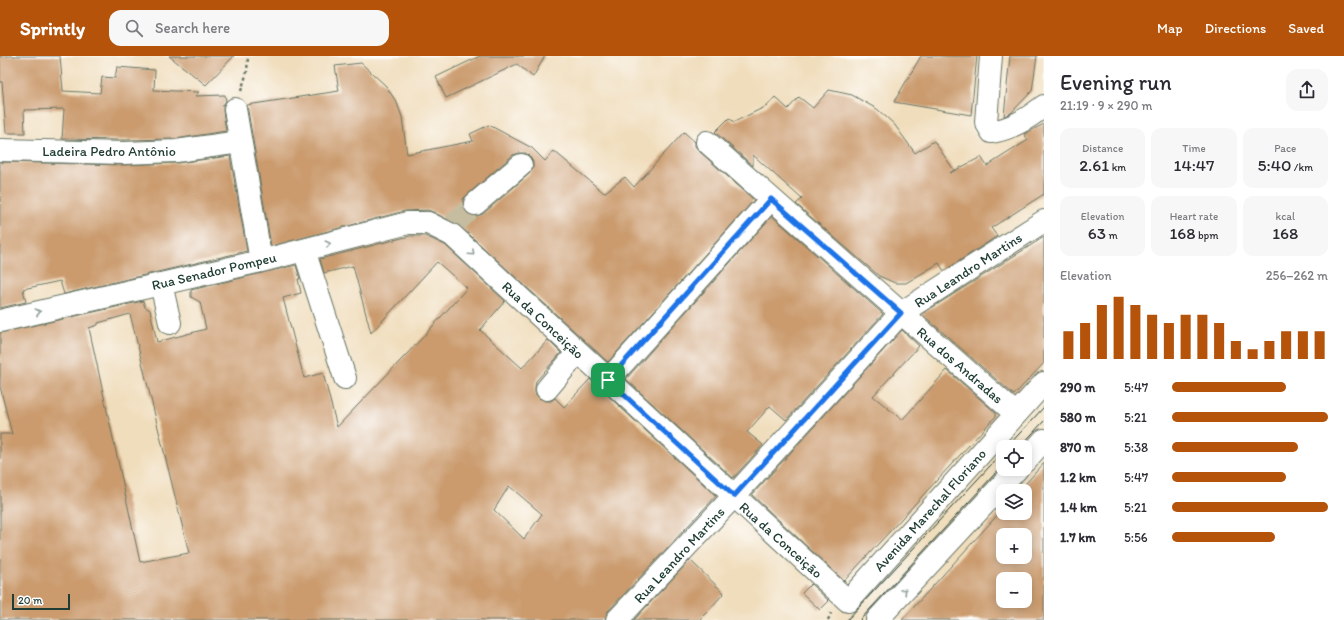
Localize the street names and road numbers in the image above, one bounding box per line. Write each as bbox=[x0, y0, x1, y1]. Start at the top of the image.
street label: Ladeira Pedro Antônio bbox=[42, 143, 176, 160]
street label: Rua Leandro Martins bbox=[911, 229, 1025, 312]
street label: Rua Senador Pompeu bbox=[150, 249, 278, 294]
street label: Rua da Conceição bbox=[498, 278, 587, 363]
street label: Rua dos Andradas bbox=[913, 323, 1006, 407]
street label: Avenida Marechal Floriano bbox=[871, 445, 990, 575]
street label: Rua da Conceição bbox=[736, 499, 826, 582]
street label: Rua Leandro Martins bbox=[630, 504, 728, 607]

